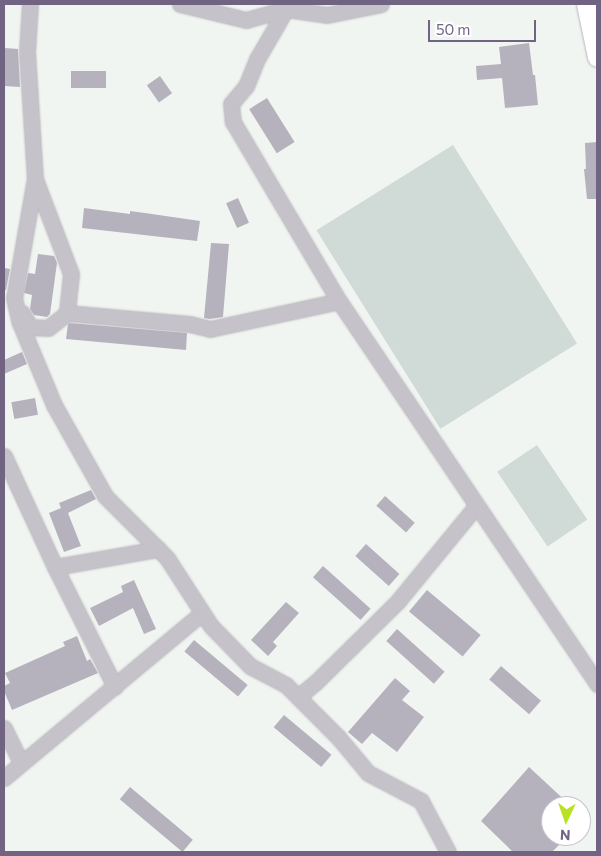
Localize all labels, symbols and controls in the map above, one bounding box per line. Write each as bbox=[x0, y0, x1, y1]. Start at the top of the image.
scale bar bbox=[431, 10, 538, 42]
text: 50 m bbox=[436, 20, 470, 38]
north arrow bbox=[541, 796, 591, 846]
text: N bbox=[560, 827, 571, 844]

